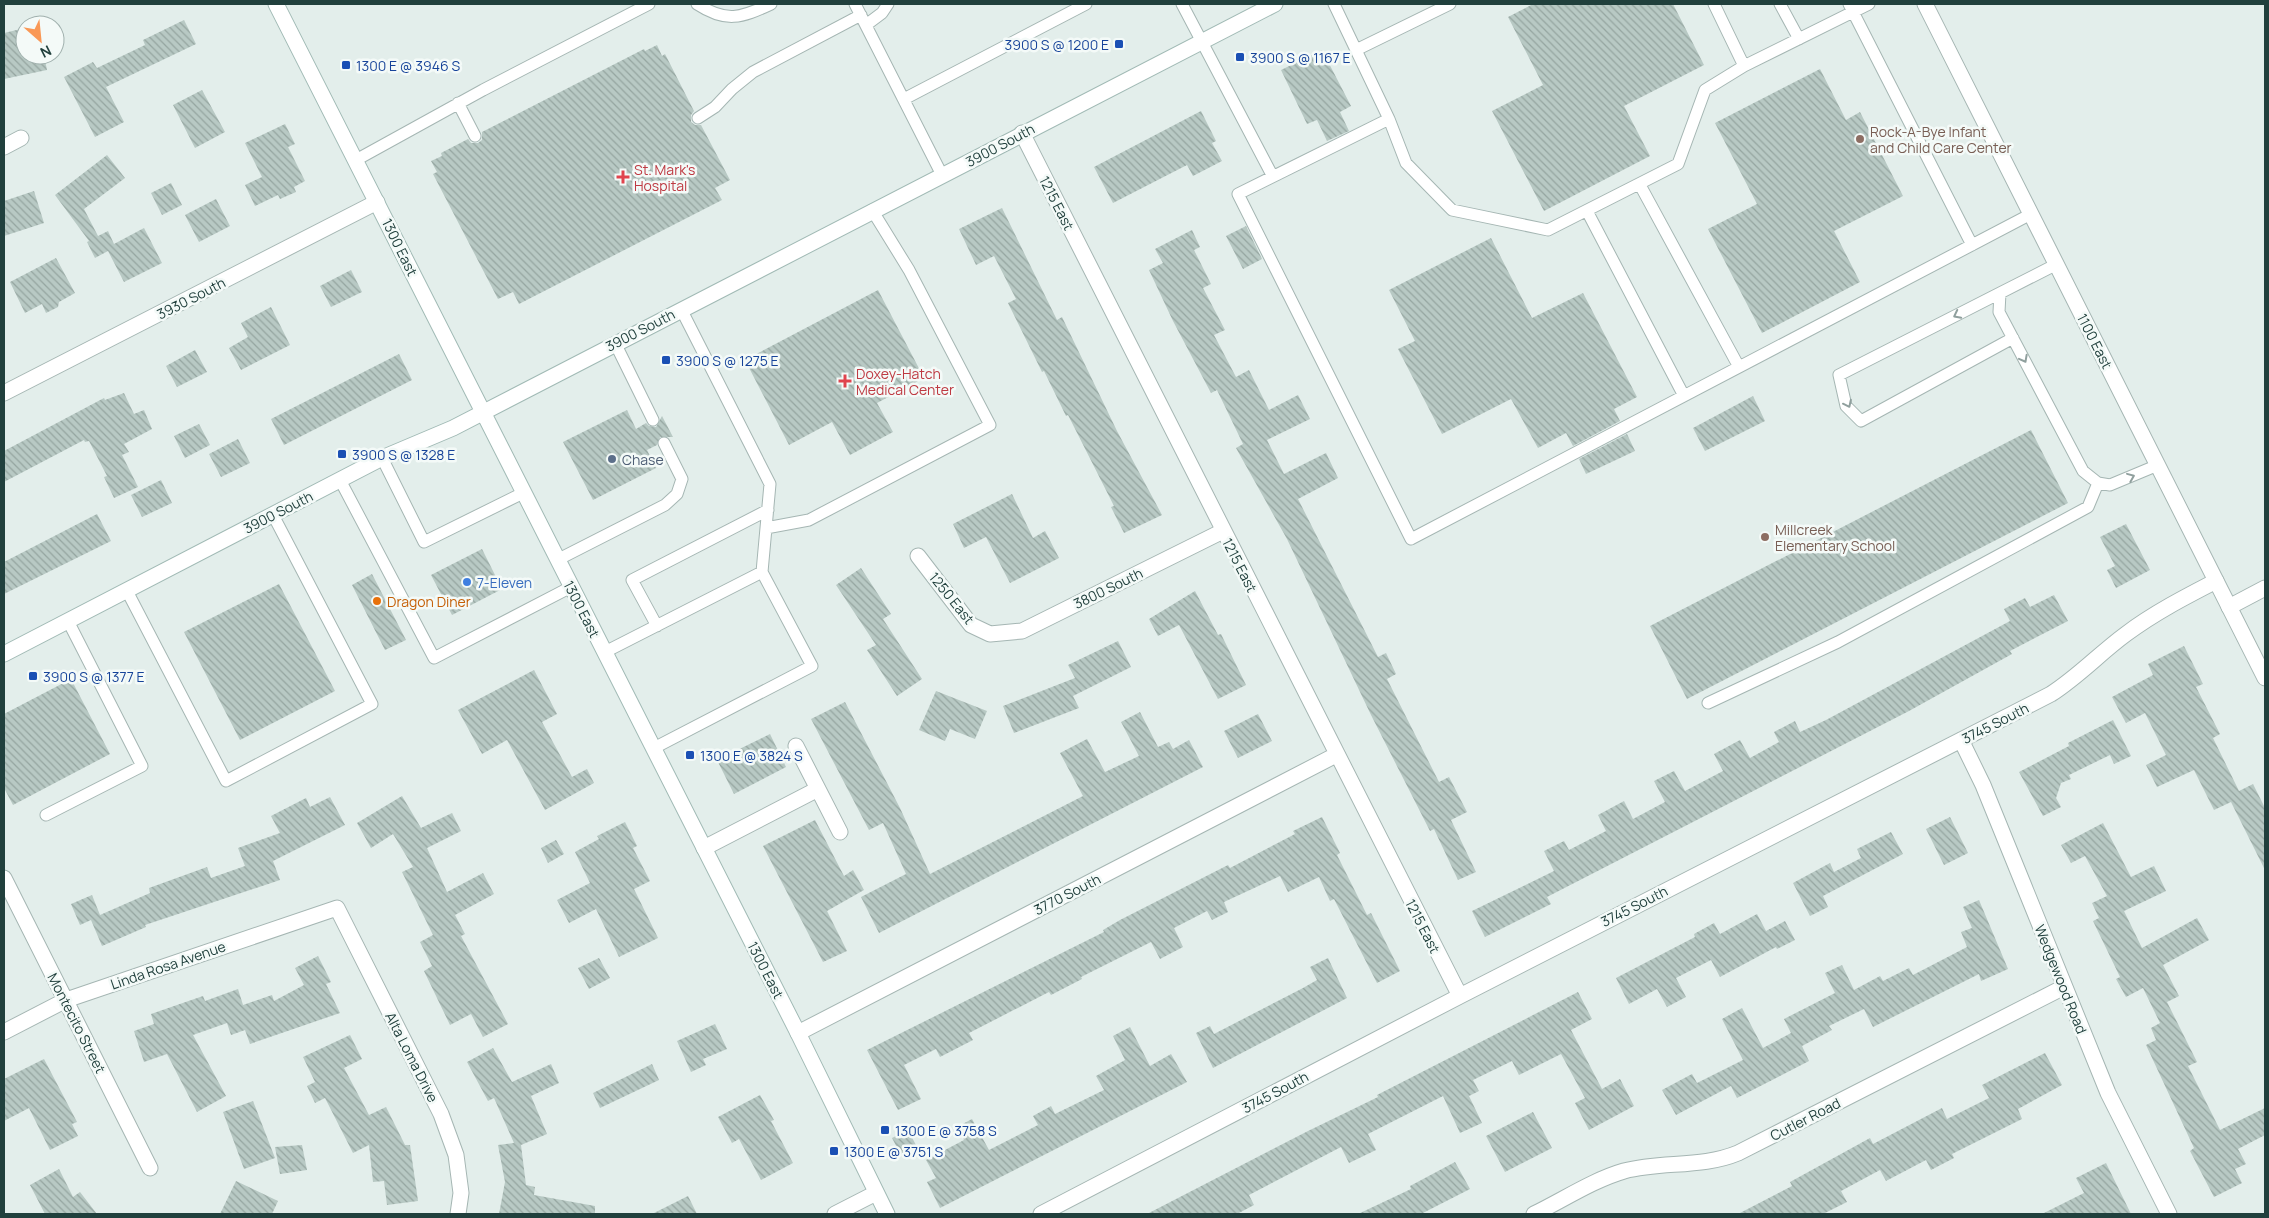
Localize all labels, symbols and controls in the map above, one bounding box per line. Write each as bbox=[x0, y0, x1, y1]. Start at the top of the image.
north arrow bbox=[15, 15, 65, 65]
place label: 3900 S @ 1200 E bbox=[1005, 35, 1109, 54]
marker: 3900 S @ 1200 E bbox=[1113, 38, 1125, 50]
text: N bbox=[37, 41, 55, 63]
place label: 3900 S @ 1167 E bbox=[1250, 48, 1351, 67]
marker: 3900 S @ 1167 E bbox=[1234, 51, 1246, 63]
place label: 1300 E @ 3946 S bbox=[356, 56, 460, 75]
marker: 1300 E @ 3946 S bbox=[340, 59, 352, 71]
street label: 3900 South bbox=[962, 119, 1038, 171]
place label: Rock-A-Bye Infant and Child Care Center bbox=[1870, 122, 2012, 157]
marker: Rock-A-Bye Infant and Child Care Center bbox=[1854, 133, 1866, 145]
place label: St. Mark's Hospital bbox=[634, 160, 695, 195]
marker: St. Mark's Hospital bbox=[616, 170, 630, 184]
street label: 1215 East bbox=[1035, 173, 1079, 234]
street label: 1300 East bbox=[378, 215, 422, 279]
street label: 3930 South bbox=[153, 273, 229, 323]
street label: 3900 South bbox=[602, 304, 678, 356]
one-way arrow bbox=[1953, 309, 1962, 319]
street label: 1100 East bbox=[2073, 310, 2117, 372]
place label: 3900 S @ 1275 E bbox=[676, 351, 779, 370]
marker: 3900 S @ 1275 E bbox=[660, 354, 672, 366]
one-way arrow bbox=[2018, 354, 2028, 363]
place label: Doxey-Hatch Medical Center bbox=[856, 364, 954, 399]
marker: Doxey-Hatch Medical Center bbox=[838, 374, 852, 388]
one-way arrow bbox=[1841, 398, 1851, 407]
place label: 3900 S @ 1328 E bbox=[352, 445, 455, 464]
marker: 3900 S @ 1328 E bbox=[336, 448, 348, 460]
place label: Chase bbox=[622, 450, 664, 469]
marker: Chase bbox=[606, 453, 618, 465]
one-way arrow bbox=[2126, 472, 2134, 482]
street label: 3900 South bbox=[240, 486, 316, 538]
place label: Millcreek Elementary School bbox=[1775, 520, 1895, 555]
marker: Millcreek Elementary School bbox=[1759, 531, 1771, 543]
street label: 1215 East bbox=[1218, 535, 1262, 596]
street label: 3800 South bbox=[1070, 563, 1146, 613]
street label: 1250 East bbox=[925, 568, 979, 628]
place label: 7-Eleven bbox=[477, 573, 532, 592]
marker: 7-Eleven bbox=[461, 576, 473, 588]
street label: 1300 East bbox=[560, 577, 605, 641]
place label: Dragon Diner bbox=[387, 592, 471, 611]
marker: Dragon Diner bbox=[371, 595, 383, 607]
place label: 3900 S @ 1377 E bbox=[43, 667, 145, 686]
marker: 3900 S @ 1377 E bbox=[27, 670, 39, 682]
street label: 3745 South bbox=[1958, 698, 2032, 748]
place label: 1300 E @ 3824 S bbox=[700, 746, 803, 765]
marker: 1300 E @ 3824 S bbox=[684, 749, 696, 761]
street label: 3770 South bbox=[1030, 869, 1104, 919]
street label: 3745 South bbox=[1597, 881, 1671, 931]
street label: 1215 East bbox=[1401, 896, 1445, 957]
street label: Wedgewood Road bbox=[2030, 922, 2092, 1036]
street label: Linda Rosa Avenue bbox=[108, 936, 228, 994]
street label: 1300 East bbox=[744, 938, 789, 1002]
street label: Montecito Street bbox=[44, 970, 111, 1077]
street label: Alta Loma Drive bbox=[381, 1009, 443, 1105]
street label: 3745 South bbox=[1239, 1067, 1311, 1117]
street label: Cutler Road bbox=[1767, 1093, 1843, 1145]
place label: 1300 E @ 3758 S bbox=[895, 1121, 997, 1140]
marker: 1300 E @ 3758 S bbox=[879, 1124, 891, 1136]
place label: 1300 E @ 3751 S bbox=[844, 1142, 943, 1161]
marker: 1300 E @ 3751 S bbox=[828, 1145, 840, 1157]

